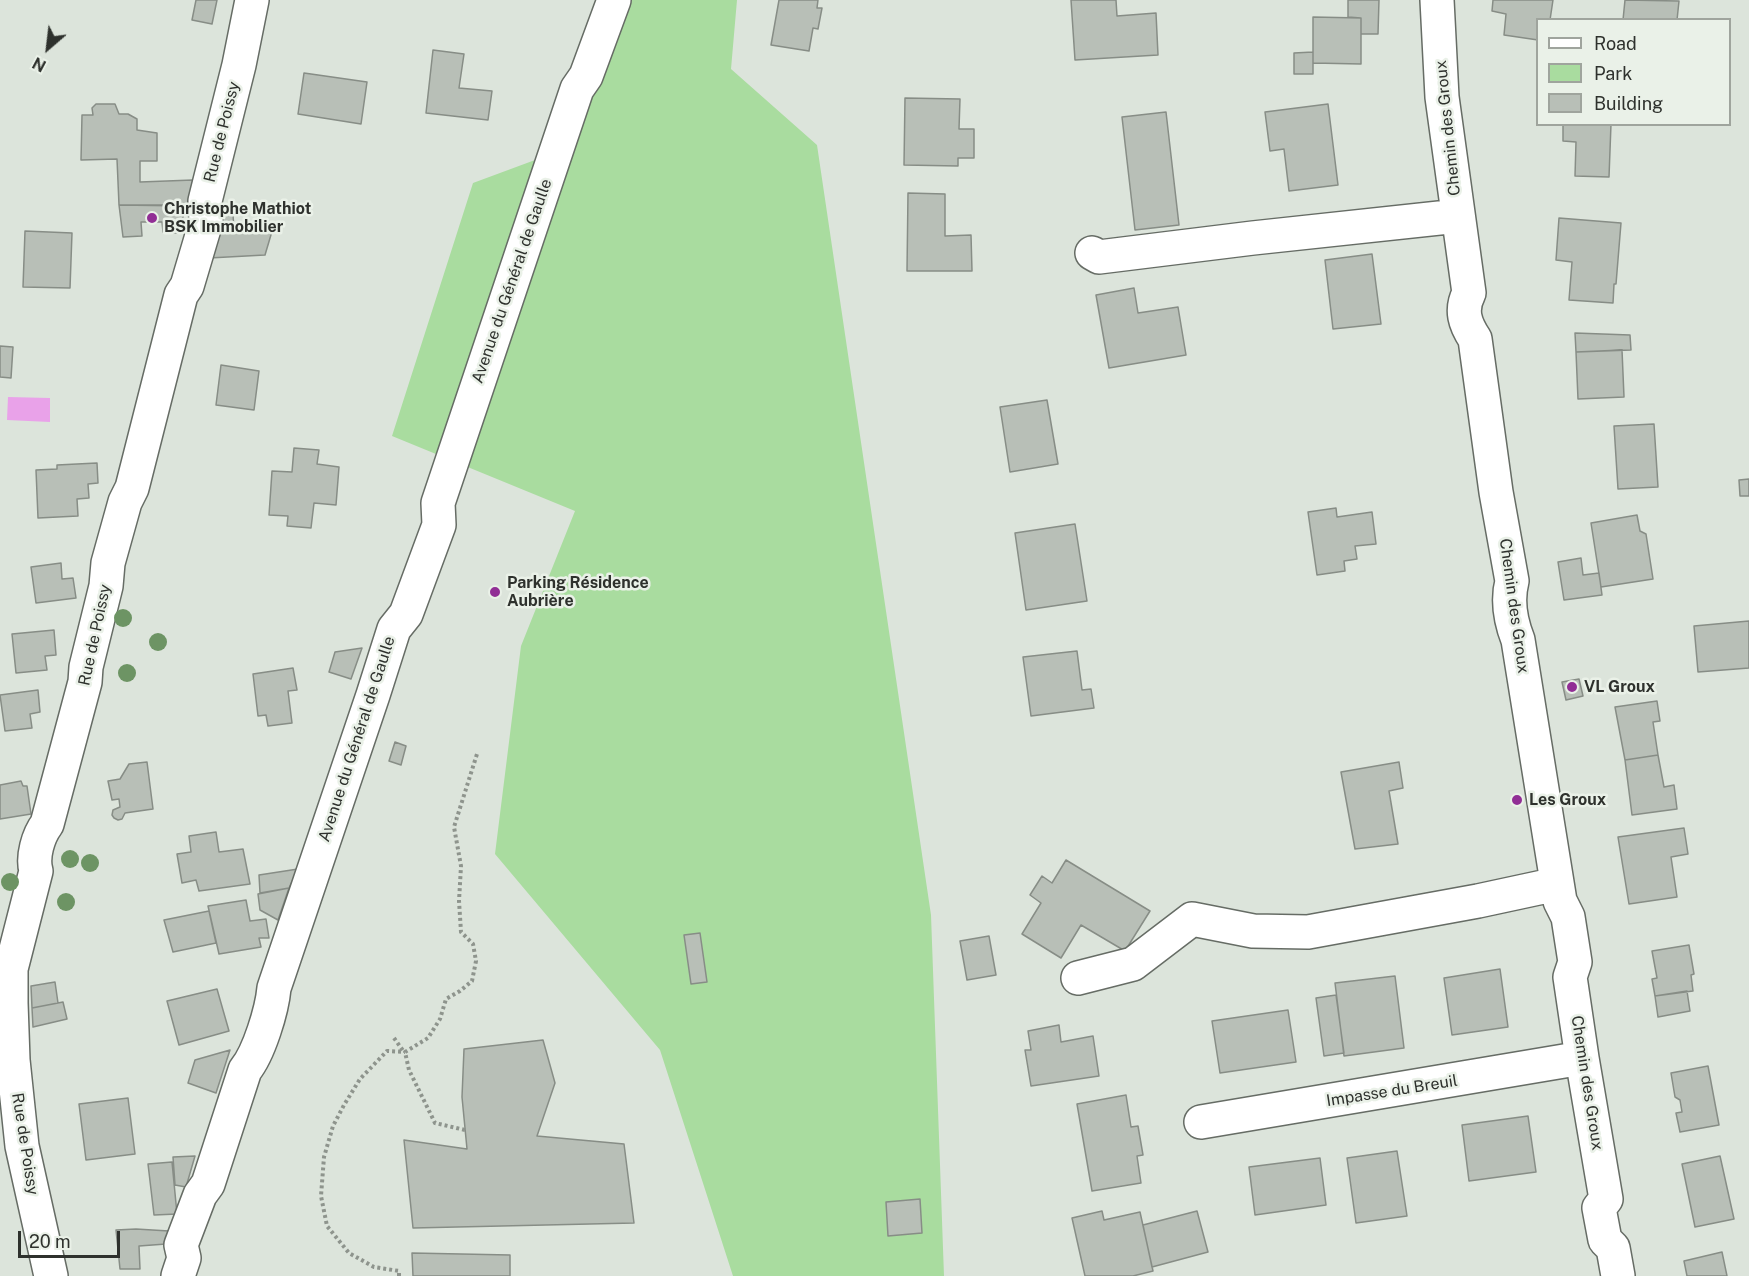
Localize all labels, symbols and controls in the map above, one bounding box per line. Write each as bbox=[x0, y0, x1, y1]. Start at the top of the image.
north arrow bbox=[18, 18, 78, 78]
legend bbox=[1536, 18, 1731, 126]
text: Road bbox=[1594, 33, 1637, 54]
text: N bbox=[29, 53, 49, 76]
street label: Chemin des Groux bbox=[1431, 59, 1465, 197]
text: Park bbox=[1594, 63, 1632, 84]
street label: Rue de Poissy bbox=[200, 80, 244, 184]
text: Building bbox=[1594, 93, 1663, 114]
street label: Avenue du Général de Gaulle bbox=[468, 176, 556, 386]
place label: Christophe Mathiot BSK Immobilier bbox=[164, 199, 311, 237]
marker: Christophe Mathiot BSK Immobilier bbox=[145, 211, 159, 225]
street label: Chemin des Groux bbox=[1495, 537, 1533, 675]
place label: Parking Résidence Aubrière bbox=[507, 573, 649, 611]
street label: Rue de Poissy bbox=[75, 583, 115, 687]
marker: Parking Résidence Aubrière bbox=[488, 585, 502, 599]
street label: Avenue du Général de Gaulle bbox=[315, 634, 399, 844]
place label: VL Groux bbox=[1584, 677, 1655, 697]
marker: VL Groux bbox=[1565, 680, 1579, 694]
place label: Les Groux bbox=[1529, 790, 1606, 810]
marker: Les Groux bbox=[1510, 793, 1524, 807]
street label: Chemin des Groux bbox=[1567, 1014, 1607, 1152]
street label: Impasse du Breuil bbox=[1325, 1071, 1459, 1111]
street label: Rue de Poissy bbox=[7, 1092, 43, 1196]
scale bar bbox=[21, 1219, 123, 1257]
text: 20 m bbox=[29, 1231, 71, 1252]

